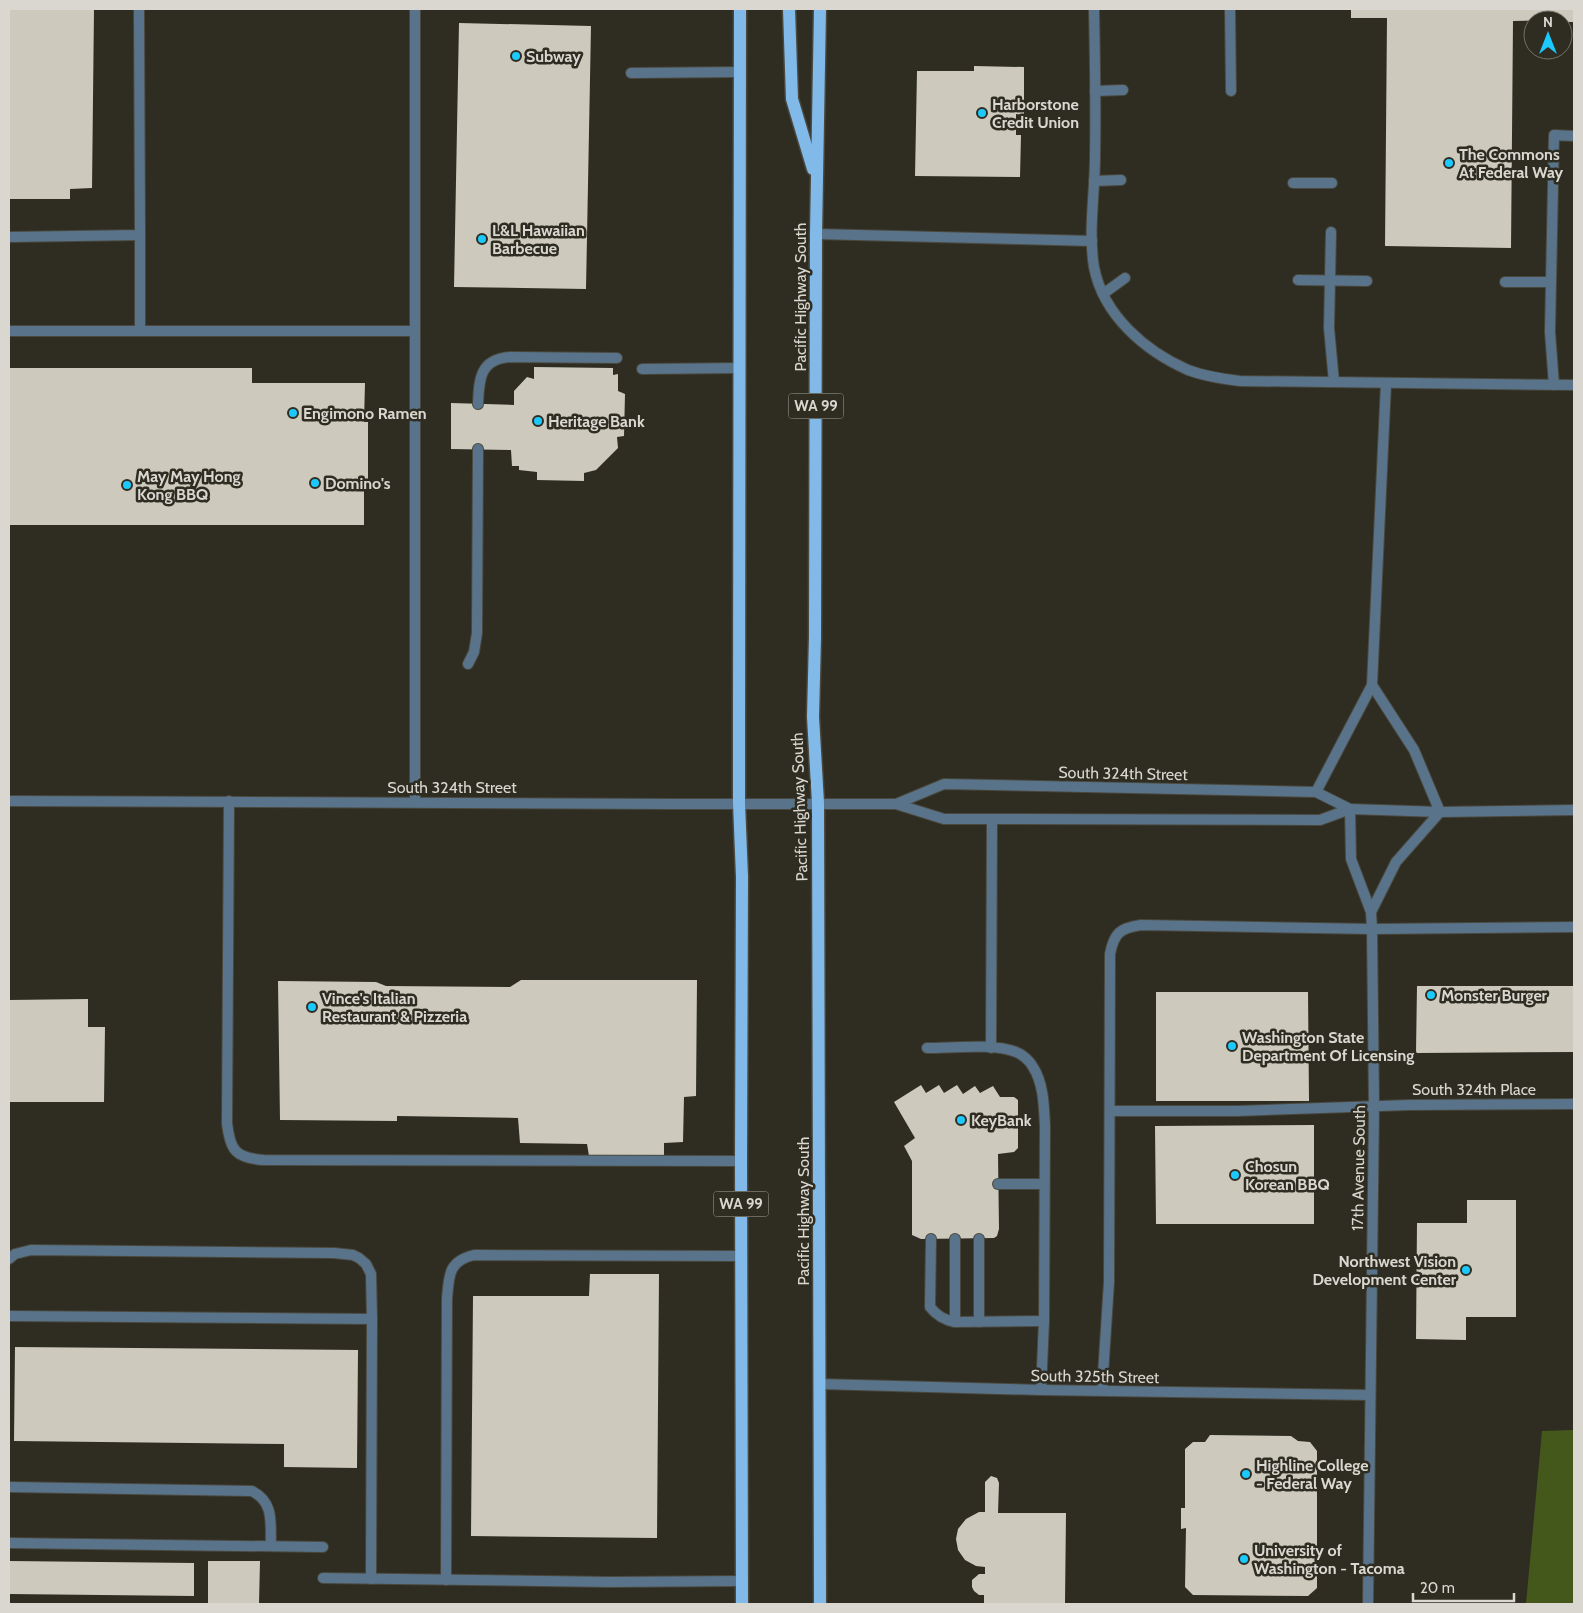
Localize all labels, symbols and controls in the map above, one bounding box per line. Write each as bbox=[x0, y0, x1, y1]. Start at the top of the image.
north arrow bbox=[1523, 10, 1573, 60]
text: N bbox=[1543, 13, 1553, 31]
place label: Subway bbox=[526, 47, 581, 66]
marker: Subway bbox=[510, 50, 522, 62]
place label: Harborstone Credit Union bbox=[992, 95, 1079, 132]
marker: Harborstone Credit Union bbox=[976, 107, 988, 119]
place label: The Commons At Federal Way bbox=[1459, 145, 1564, 182]
marker: The Commons At Federal Way bbox=[1443, 157, 1455, 169]
place label: L&L Hawaiian Barbecue bbox=[492, 221, 585, 258]
street label: Pacific Highway South bbox=[791, 222, 810, 372]
marker: L&L Hawaiian Barbecue bbox=[476, 233, 488, 245]
road number: WA 99 bbox=[788, 394, 844, 418]
place label: Engimono Ramen bbox=[303, 404, 427, 423]
marker: Engimono Ramen bbox=[287, 407, 299, 419]
place label: Heritage Bank bbox=[548, 412, 645, 431]
marker: Heritage Bank bbox=[532, 415, 544, 427]
place label: May May Hong Kong BBQ bbox=[137, 467, 241, 504]
place label: Domino's bbox=[325, 474, 391, 493]
marker: Domino's bbox=[309, 477, 321, 489]
marker: May May Hong Kong BBQ bbox=[121, 479, 133, 491]
street label: Pacific Highway South bbox=[787, 732, 812, 882]
street label: South 324th Street bbox=[1058, 763, 1188, 784]
street label: South 324th Street bbox=[387, 778, 517, 797]
place label: Monster Burger bbox=[1441, 986, 1548, 1005]
place label: Vince's Italian Restaurant & Pizzeria bbox=[322, 989, 467, 1026]
marker: Monster Burger bbox=[1425, 989, 1437, 1001]
marker: Vince's Italian Restaurant & Pizzeria bbox=[306, 1001, 318, 1013]
place label: Washington State Department Of Licensing bbox=[1242, 1028, 1414, 1065]
marker: Washington State Department Of Licensing bbox=[1226, 1040, 1238, 1052]
street label: South 324th Place bbox=[1412, 1080, 1536, 1099]
street label: 17th Avenue South bbox=[1348, 1105, 1369, 1231]
place label: KeyBank bbox=[971, 1111, 1032, 1130]
marker: KeyBank bbox=[955, 1114, 967, 1126]
street label: Pacific Highway South bbox=[794, 1136, 813, 1286]
place label: Chosun Korean BBQ bbox=[1245, 1157, 1330, 1194]
marker: Chosun Korean BBQ bbox=[1229, 1169, 1241, 1181]
road number: WA 99 bbox=[714, 1192, 768, 1216]
place label: Northwest Vision Development Center bbox=[1312, 1252, 1457, 1289]
marker: Northwest Vision Development Center bbox=[1460, 1264, 1472, 1276]
street label: South 325th Street bbox=[1030, 1366, 1160, 1387]
place label: Highline College - Federal Way bbox=[1256, 1456, 1368, 1493]
marker: Highline College - Federal Way bbox=[1240, 1468, 1252, 1480]
place label: University of Washington - Tacoma bbox=[1254, 1541, 1405, 1578]
marker: University of Washington - Tacoma bbox=[1238, 1553, 1250, 1565]
scale bar bbox=[1413, 1570, 1514, 1602]
text: 20 m bbox=[1420, 1579, 1455, 1597]

